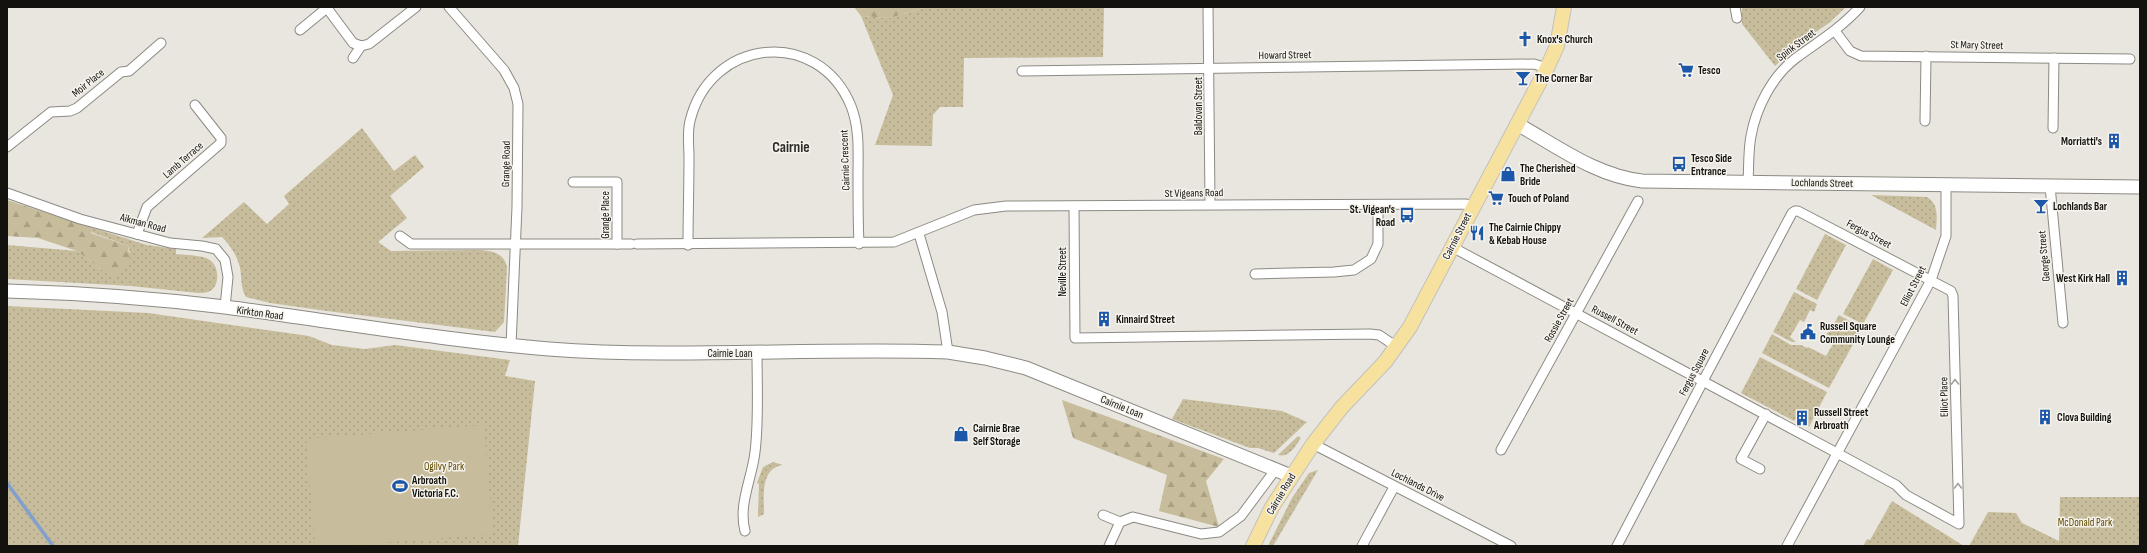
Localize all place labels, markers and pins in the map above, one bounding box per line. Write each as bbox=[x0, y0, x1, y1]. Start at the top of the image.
church icon: Knox's Church bbox=[1516, 30, 1534, 48]
place label: Knox's Church bbox=[1537, 33, 1593, 46]
supermarket icon: Tesco bbox=[1677, 61, 1695, 79]
place label: Tesco bbox=[1698, 64, 1721, 77]
bar icon: The Corner Bar bbox=[1514, 69, 1532, 87]
place label: The Corner Bar bbox=[1535, 72, 1593, 85]
building icon: Morriatti's bbox=[2105, 132, 2123, 150]
place label: Morriatti's bbox=[2061, 135, 2102, 148]
place label: Tesco Side Entrance bbox=[1691, 152, 1732, 178]
bus stop icon: Tesco Side Entrance bbox=[1670, 155, 1688, 173]
place label: The Cherished Bride bbox=[1520, 162, 1576, 188]
shop icon: The Cherished Bride bbox=[1499, 165, 1517, 183]
supermarket icon: Touch of Poland bbox=[1487, 189, 1505, 207]
place label: Touch of Poland bbox=[1508, 192, 1569, 205]
bar icon: Lochlands Bar bbox=[2032, 197, 2050, 215]
place label: Lochlands Bar bbox=[2053, 200, 2108, 213]
place label: St. Vigean's Road bbox=[1350, 203, 1395, 229]
bus stop icon: St. Vigean's Road bbox=[1398, 206, 1416, 224]
place label: The Cairnie Chippy & Kebab House bbox=[1489, 221, 1561, 247]
restaurant icon: The Cairnie Chippy & Kebab House bbox=[1468, 224, 1486, 242]
building icon: West Kirk Hall bbox=[2113, 269, 2131, 287]
place label: West Kirk Hall bbox=[2056, 272, 2110, 285]
building icon: Kinnaird Street bbox=[1095, 310, 1113, 328]
place label: Kinnaird Street bbox=[1116, 313, 1175, 326]
place label: Russell Square Community Lounge bbox=[1820, 320, 1895, 346]
public building icon: Russell Square Community Lounge bbox=[1799, 323, 1817, 341]
place label: Russell Street Arbroath bbox=[1813, 406, 1869, 432]
building icon: Clova Building bbox=[2036, 408, 2054, 426]
building icon: Russell Street Arbroath bbox=[1793, 409, 1811, 427]
place label: Clova Building bbox=[2057, 411, 2112, 424]
place label: Cairnie Brae Self Storage bbox=[973, 422, 1021, 448]
shop icon: Cairnie Brae Self Storage bbox=[952, 425, 970, 443]
place label: Arbroath Victoria F.C. bbox=[411, 474, 459, 500]
sports icon: Arbroath Victoria F.C. bbox=[391, 477, 409, 495]

